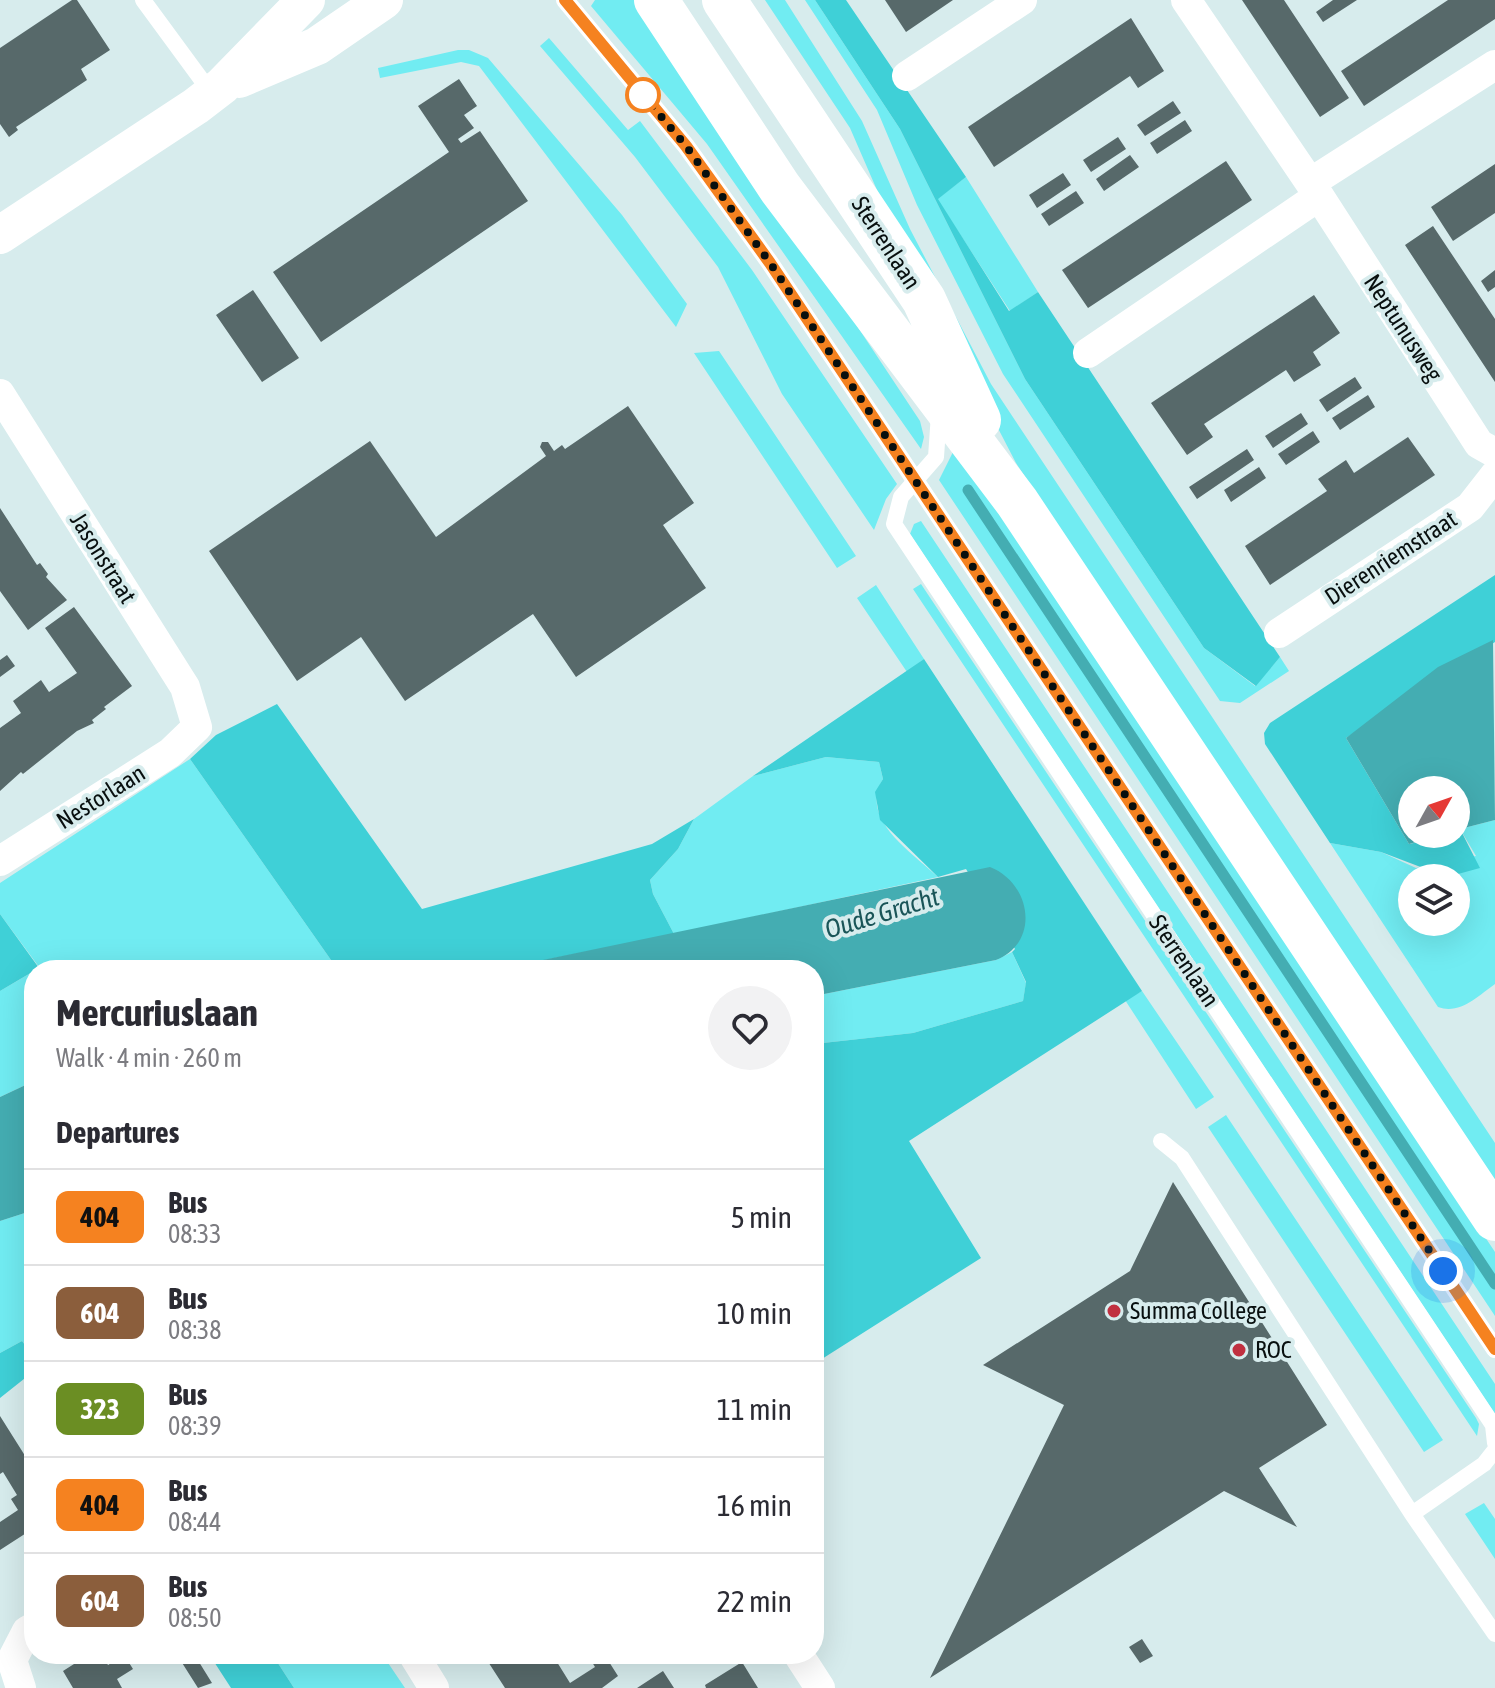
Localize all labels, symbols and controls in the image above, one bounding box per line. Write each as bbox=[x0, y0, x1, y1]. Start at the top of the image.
unlabelled marker bbox=[626, 78, 660, 112]
street label: Sterrenlaan bbox=[847, 191, 926, 294]
street label: Neptunusweg bbox=[1359, 269, 1448, 387]
street label: Dierenriemstraat bbox=[1320, 505, 1462, 610]
street label: Jasonstraat bbox=[65, 508, 142, 608]
street label: Nestorlaan bbox=[52, 759, 150, 834]
north arrow bbox=[1398, 776, 1470, 848]
map controls bbox=[1398, 776, 1470, 936]
button: layers bbox=[1398, 864, 1470, 936]
water label: Oude Gracht bbox=[821, 881, 943, 945]
street label: Sterrenlaan bbox=[1144, 910, 1225, 1012]
button: heart bbox=[708, 986, 792, 1070]
text: Mercuriuslaan bbox=[56, 991, 258, 1034]
text: Walk · 4 min · 260 m bbox=[56, 1043, 242, 1073]
text: Departures bbox=[56, 1115, 179, 1149]
text: Bus bbox=[168, 1185, 207, 1219]
text: 5 min bbox=[731, 1200, 792, 1234]
text: 404 bbox=[80, 1201, 120, 1233]
text: 08:33 bbox=[168, 1219, 222, 1249]
your location bbox=[1423, 1251, 1463, 1291]
text: Bus bbox=[168, 1281, 207, 1315]
text: 10 min bbox=[717, 1296, 792, 1330]
text: 604 bbox=[80, 1297, 120, 1329]
place label: Summa College bbox=[1130, 1297, 1267, 1324]
marker: Summa College bbox=[1105, 1302, 1123, 1320]
text: 08:38 bbox=[168, 1315, 222, 1345]
place label: ROC bbox=[1255, 1336, 1292, 1363]
marker: ROC bbox=[1230, 1341, 1248, 1359]
text: Bus bbox=[168, 1377, 207, 1411]
text: 11 min bbox=[717, 1392, 792, 1426]
text: 323 bbox=[80, 1393, 120, 1425]
text: 08:39 bbox=[168, 1411, 222, 1441]
text: Bus bbox=[168, 1473, 207, 1507]
text: 16 min bbox=[717, 1488, 792, 1522]
text: 404 bbox=[80, 1489, 120, 1521]
text: 08:44 bbox=[168, 1507, 222, 1537]
text: Bus bbox=[168, 1569, 207, 1603]
text: 22 min bbox=[717, 1584, 792, 1618]
text: 604 bbox=[80, 1585, 120, 1617]
text: 08:50 bbox=[168, 1603, 222, 1633]

